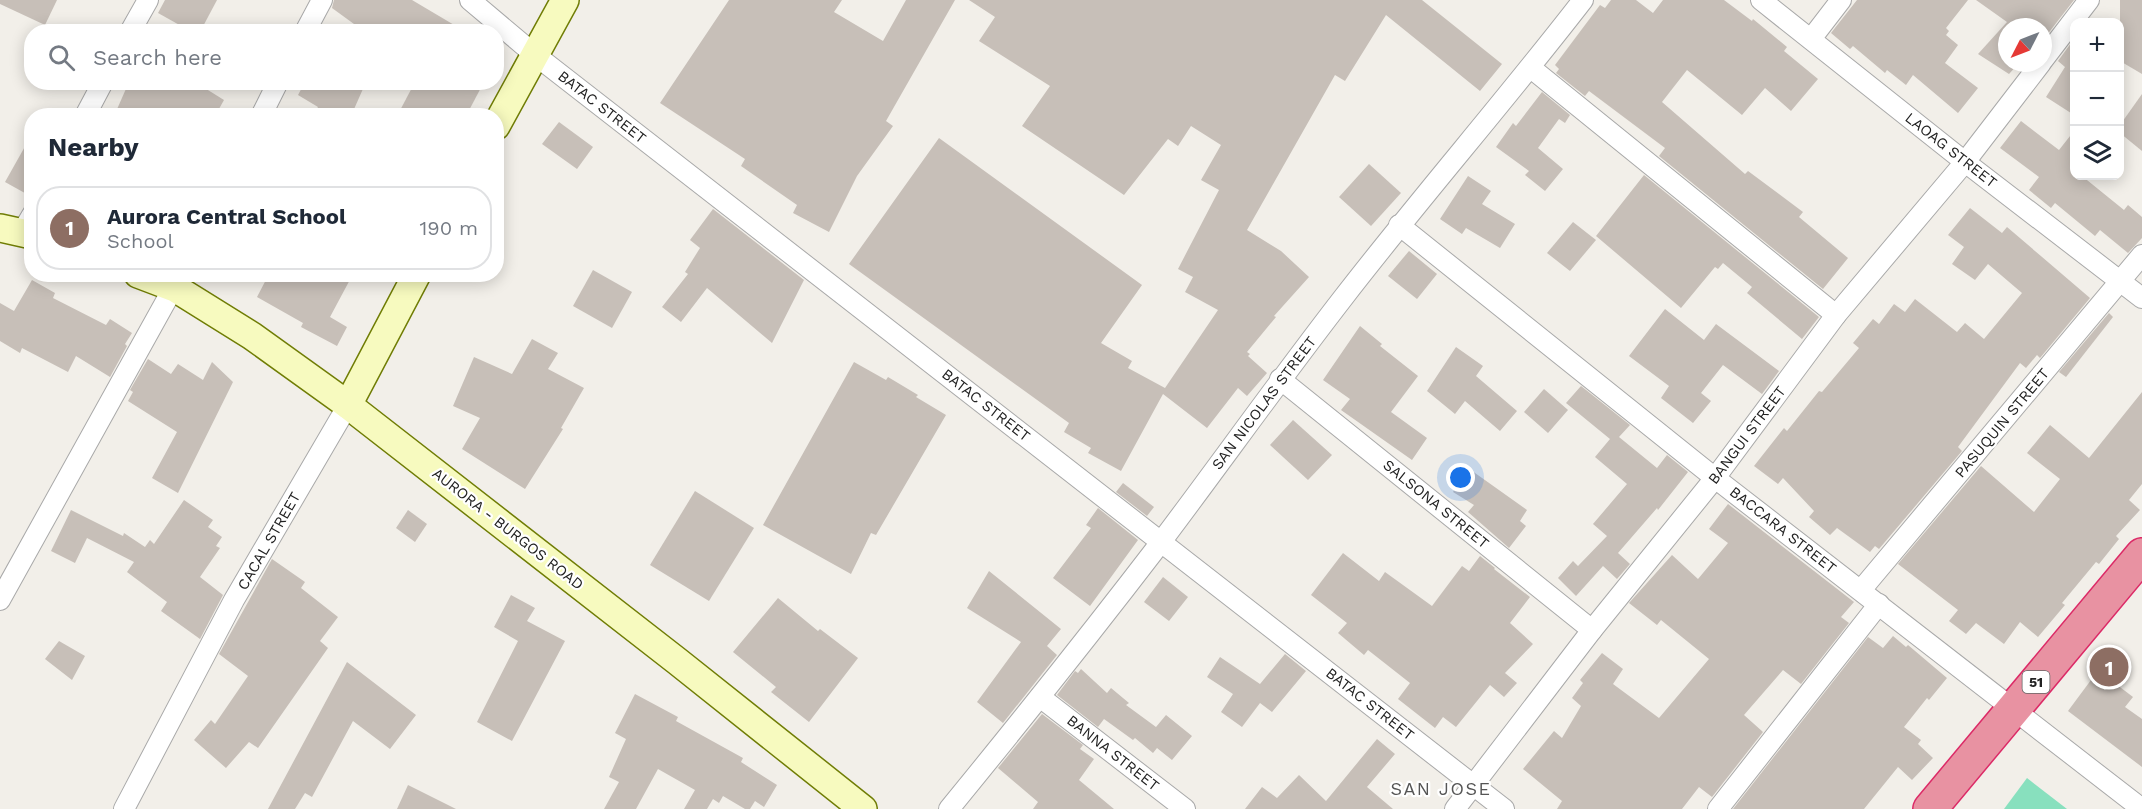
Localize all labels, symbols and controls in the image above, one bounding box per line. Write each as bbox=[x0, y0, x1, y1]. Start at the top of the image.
north arrow bbox=[1998, 18, 2052, 72]
map controls bbox=[2070, 18, 2124, 180]
button: + bbox=[2070, 18, 2124, 72]
search box bbox=[24, 24, 504, 90]
icon: search bbox=[45, 41, 78, 74]
text: Search here bbox=[93, 45, 222, 70]
street label: BATAC STREET bbox=[554, 67, 650, 147]
button: − bbox=[2070, 72, 2124, 126]
street label: LAOAG STREET bbox=[1902, 109, 2000, 191]
button: layers bbox=[2070, 126, 2124, 180]
text: Nearby bbox=[48, 132, 139, 162]
text: Aurora Central School bbox=[107, 204, 346, 229]
text: 1 bbox=[65, 216, 74, 240]
text: 190 m bbox=[420, 216, 478, 240]
text: School bbox=[107, 229, 174, 253]
street label: SAN NICOLAS STREET bbox=[1208, 333, 1320, 473]
street label: BATAC STREET bbox=[938, 365, 1034, 445]
street label: PASUQUIN STREET bbox=[1951, 365, 2053, 481]
street label: BANGUI STREET bbox=[1704, 382, 1790, 488]
street label: SALSONA STREET bbox=[1379, 456, 1493, 552]
your location bbox=[1446, 463, 1475, 492]
street label: AURORA - BURGOS ROAD bbox=[429, 464, 587, 594]
street label: BACCARA STREET bbox=[1726, 483, 1840, 577]
street label: CACAL STREET bbox=[234, 489, 304, 593]
pin: 1 bbox=[2090, 644, 2128, 690]
street label: BATAC STREET bbox=[1322, 664, 1418, 744]
road number: 51 bbox=[2022, 671, 2050, 693]
street label: BANNA STREET bbox=[1063, 711, 1163, 795]
district label: SAN JOSE bbox=[1391, 778, 1491, 799]

